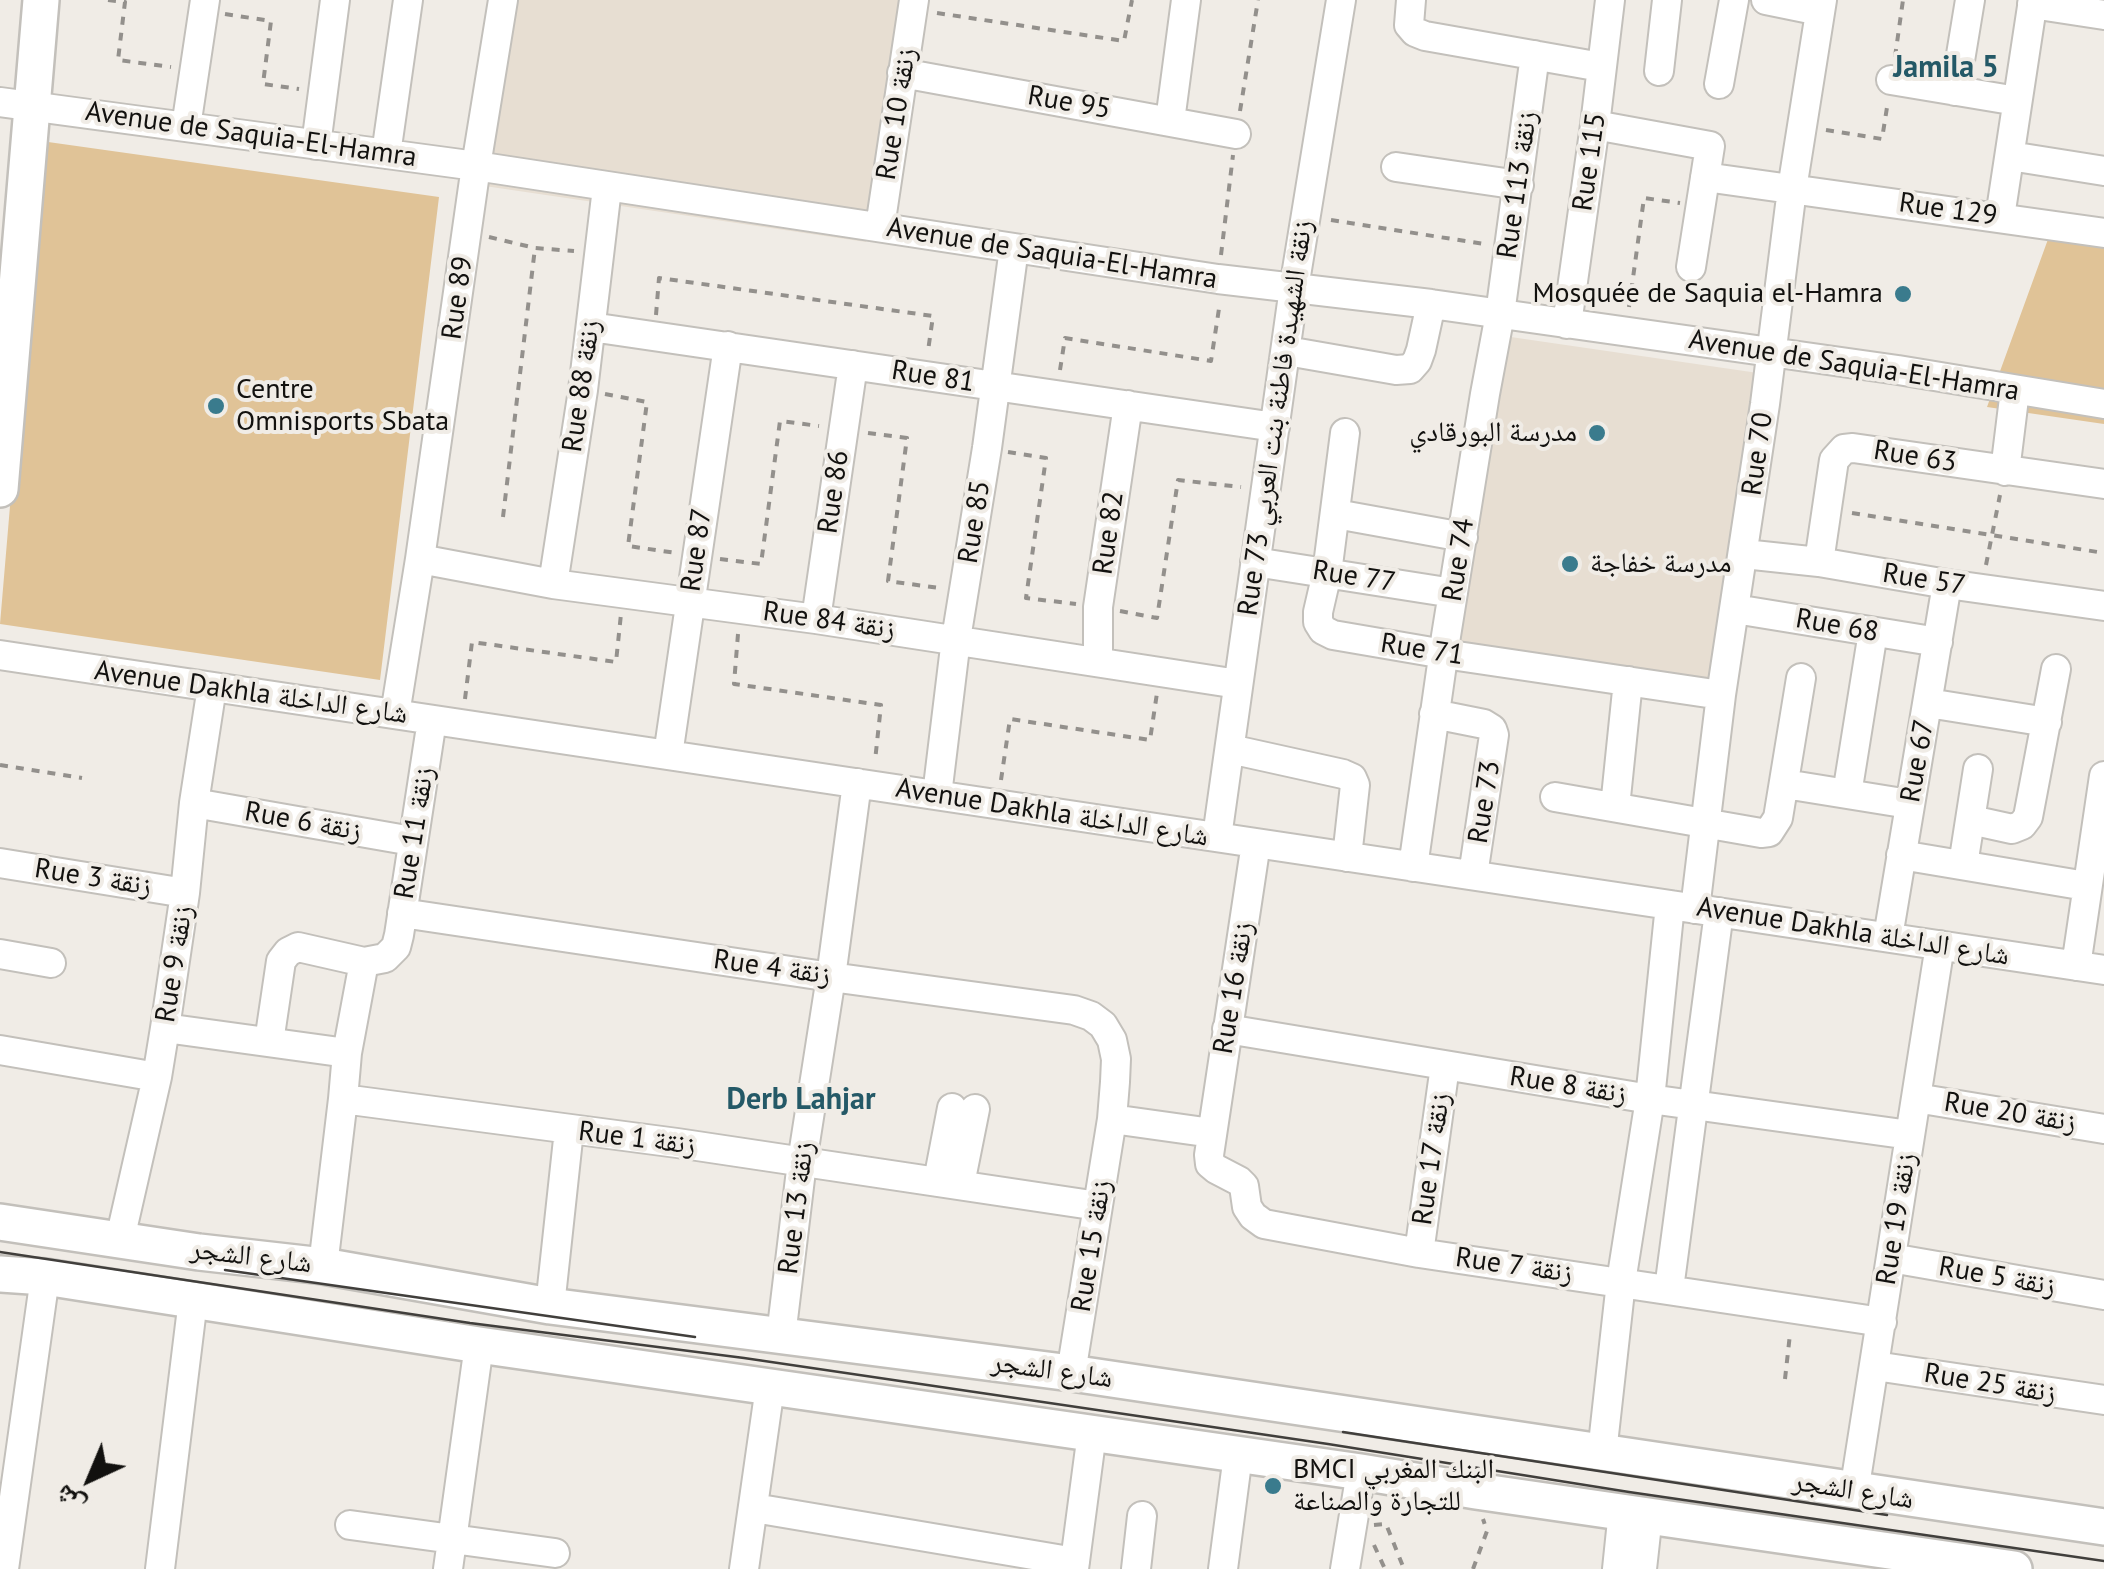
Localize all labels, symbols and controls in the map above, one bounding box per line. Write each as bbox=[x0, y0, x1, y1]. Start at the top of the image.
street label: Rue 10 زنقة bbox=[870, 46, 924, 182]
district label: Jamila 5 bbox=[1893, 50, 1999, 86]
street label: Rue 95 bbox=[1025, 79, 1113, 127]
street label: Avenue de Saquia-El-Hamra bbox=[83, 95, 419, 175]
street label: Rue 113 زنقة bbox=[1491, 109, 1545, 261]
street label: Rue 115 bbox=[1566, 111, 1614, 213]
street label: Rue 129 bbox=[1897, 186, 1999, 234]
street label: Avenue de Saquia-El-Hamra bbox=[884, 211, 1220, 297]
street label: Rue 73 زنقة الشهيدة فاطنة بنت العربي bbox=[1232, 218, 1320, 618]
street label: Rue 89 bbox=[436, 254, 480, 342]
place label: Mosquée de Saquia el-Hamra bbox=[1532, 277, 1883, 311]
marker: Mosquée de Saquia el-Hamra bbox=[1892, 283, 1914, 305]
street label: Rue 88 زنقة bbox=[556, 318, 608, 454]
street label: Avenue de Saquia-El-Hamra bbox=[1686, 323, 2022, 409]
street label: Rue 81 bbox=[889, 354, 977, 400]
place label: Centre Omnisports Sbata bbox=[236, 373, 449, 439]
marker: Centre Omnisports Sbata bbox=[205, 395, 227, 417]
street label: Rue 70 bbox=[1736, 410, 1780, 498]
place label: مدرسة البورقادي bbox=[1409, 416, 1577, 450]
marker: مدرسة البورقادي bbox=[1586, 422, 1608, 444]
street label: Rue 63 bbox=[1871, 434, 1959, 480]
street label: Rue 86 bbox=[812, 448, 856, 536]
street label: Rue 85 bbox=[952, 478, 998, 566]
street label: Rue 82 bbox=[1087, 489, 1131, 577]
street label: Rue 87 bbox=[675, 506, 719, 594]
street label: Rue 74 bbox=[1436, 516, 1482, 604]
place label: مدرسة خفاجة bbox=[1590, 547, 1732, 581]
marker: مدرسة خفاجة bbox=[1559, 553, 1581, 575]
street label: Rue 77 bbox=[1310, 554, 1398, 600]
street label: Rue 57 bbox=[1880, 557, 1968, 603]
street label: Rue 84 زنقة bbox=[761, 595, 897, 647]
street label: Rue 68 bbox=[1793, 602, 1881, 650]
street label: Rue 71 bbox=[1378, 627, 1466, 673]
street label: Avenue Dakhla شارع الداخلة bbox=[92, 654, 410, 732]
street label: Rue 67 bbox=[1894, 717, 1942, 805]
street label: Rue 73 bbox=[1462, 758, 1508, 846]
street label: Rue 11 زنقة bbox=[388, 765, 442, 901]
street label: Avenue Dakhla شارع الداخلة bbox=[893, 772, 1211, 854]
street label: Rue 6 زنقة bbox=[242, 795, 364, 849]
street label: Rue 3 زنقة bbox=[32, 852, 154, 904]
street label: Avenue Dakhla شارع الداخلة bbox=[1694, 891, 2012, 973]
street label: Rue 9 زنقة bbox=[149, 903, 201, 1025]
street label: Rue 16 زنقة bbox=[1207, 920, 1261, 1056]
street label: Rue 4 زنقة bbox=[711, 943, 833, 993]
street label: Rue 8 زنقة bbox=[1507, 1060, 1629, 1112]
district label: Derb Lahjar bbox=[727, 1082, 875, 1118]
street label: Rue 20 زنقة bbox=[1942, 1086, 2078, 1140]
street label: Rue 17 زنقة bbox=[1406, 1091, 1458, 1227]
street label: Rue 1 زنقة bbox=[576, 1115, 698, 1163]
street label: Rue 13 زنقة bbox=[772, 1140, 822, 1276]
street label: Rue 19 زنقة bbox=[1870, 1151, 1924, 1287]
street label: Rue 15 زنقة bbox=[1065, 1178, 1119, 1314]
street label: شارع الشجر bbox=[188, 1233, 314, 1281]
street label: Rue 7 زنقة bbox=[1453, 1241, 1575, 1291]
street label: Rue 5 زنقة bbox=[1936, 1250, 2058, 1304]
street label: شارع الشجر bbox=[989, 1346, 1115, 1396]
street label: Rue 25 زنقة bbox=[1922, 1357, 2058, 1411]
north arrow bbox=[40, 1429, 140, 1529]
place label: BMCI البنك المغربي للتجارة والصناعة bbox=[1293, 1453, 1494, 1519]
street label: شارع الشجر bbox=[1790, 1465, 1916, 1517]
marker: BMCI البنك المغربي للتجارة والصناعة bbox=[1262, 1475, 1284, 1497]
text: ش bbox=[45, 1477, 92, 1525]

